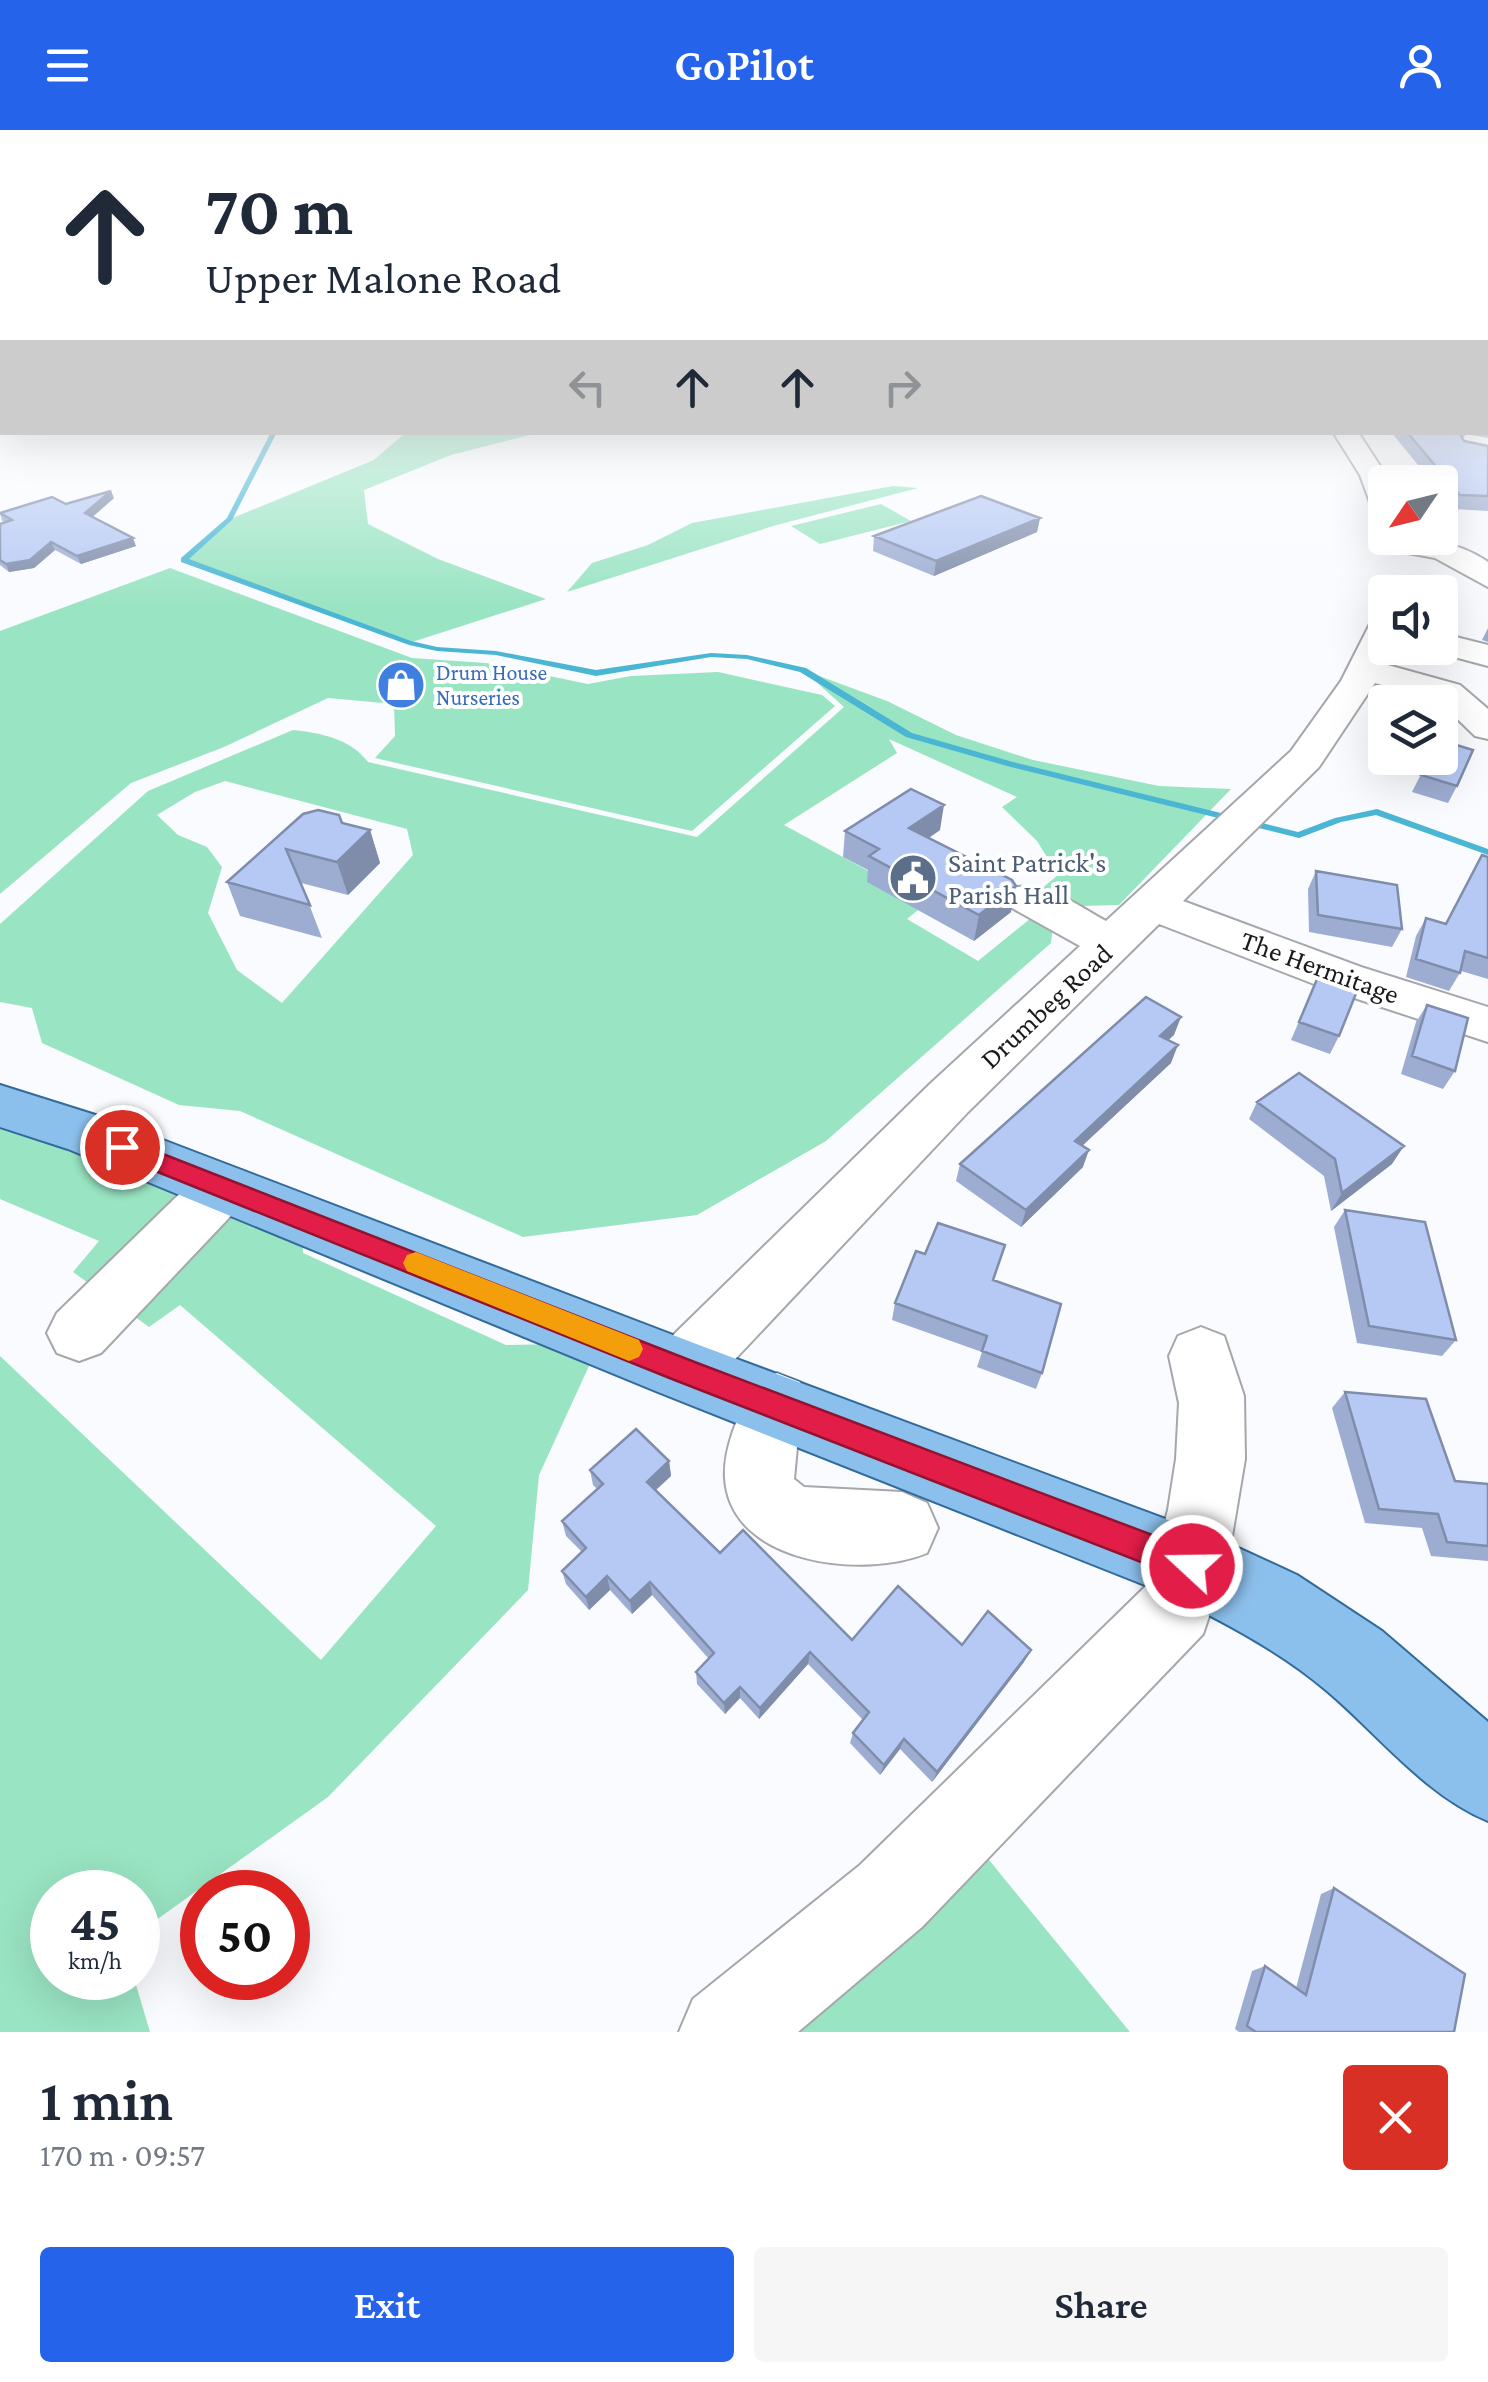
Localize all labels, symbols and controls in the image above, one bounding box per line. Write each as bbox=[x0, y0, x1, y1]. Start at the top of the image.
icon: menu bbox=[40, 38, 95, 93]
icon: person bbox=[1393, 38, 1448, 93]
text: GoPilot bbox=[674, 40, 814, 90]
icon: ahead bbox=[40, 170, 170, 300]
text: 70 m bbox=[205, 171, 353, 249]
text: Upper Malone Road bbox=[205, 253, 562, 303]
icon: left bbox=[560, 360, 615, 415]
icon: ahead bbox=[665, 360, 720, 415]
icon: ahead bbox=[770, 360, 825, 415]
icon: right bbox=[875, 360, 930, 415]
north arrow bbox=[1368, 465, 1458, 555]
map controls bbox=[1368, 465, 1458, 775]
button: sound bbox=[1368, 575, 1458, 665]
shop icon: Drum House Nurseries bbox=[375, 659, 427, 711]
place label: Drum House Nurseries bbox=[436, 660, 547, 710]
button: layers bbox=[1368, 685, 1458, 775]
place label: Saint Patrick's Parish Hall bbox=[948, 847, 1106, 910]
public building icon: Saint Patrick's Parish Hall bbox=[887, 852, 939, 904]
street label: The Hermitage bbox=[1237, 924, 1403, 1010]
street label: Drumbeg Road bbox=[974, 937, 1118, 1075]
pin bbox=[80, 1105, 165, 1190]
icon: arrive bbox=[95, 1120, 150, 1175]
position arrow bbox=[1140, 1514, 1244, 1618]
speed limit sign: 50 bbox=[180, 1870, 310, 2000]
text: 45 bbox=[69, 1895, 121, 1951]
text: km/h bbox=[68, 1947, 122, 1974]
button: close bbox=[1343, 2065, 1448, 2170]
text: 1 min bbox=[40, 2066, 173, 2133]
text: 170 m · 09:57 bbox=[40, 2137, 205, 2173]
button: Exit bbox=[40, 2247, 734, 2362]
button: Share bbox=[754, 2247, 1448, 2362]

